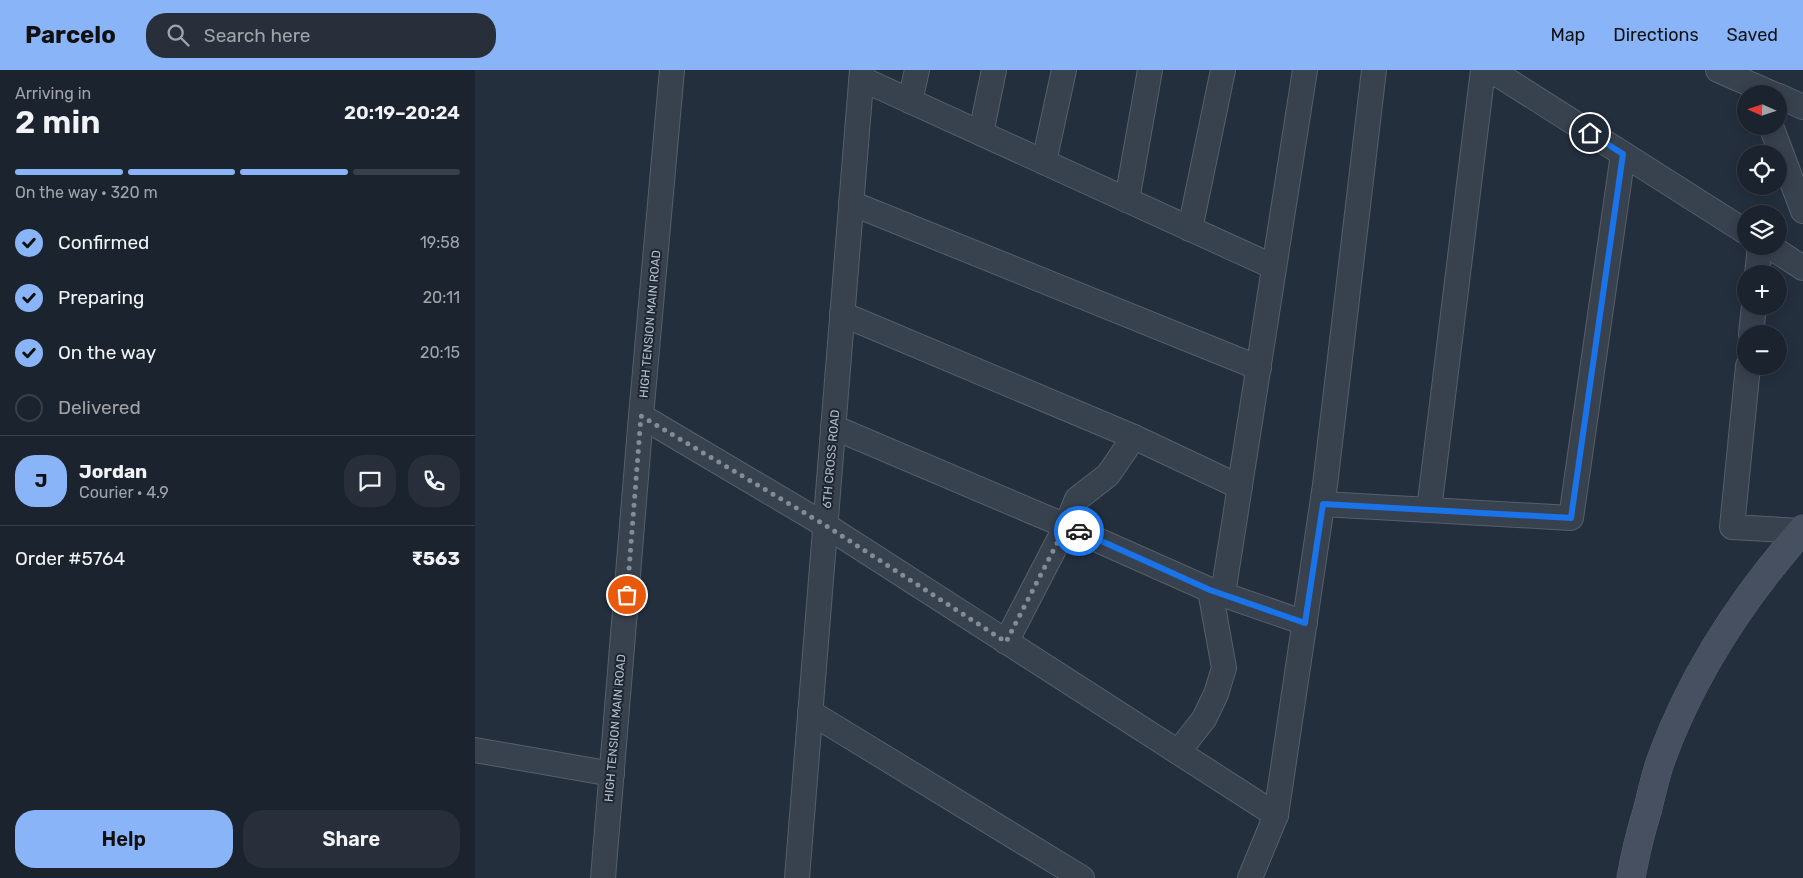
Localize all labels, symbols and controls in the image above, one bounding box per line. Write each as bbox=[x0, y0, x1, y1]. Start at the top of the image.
search box bbox=[146, 13, 496, 58]
text: Parcelo bbox=[25, 21, 116, 49]
icon: search bbox=[164, 21, 192, 49]
text: Search here bbox=[204, 24, 310, 47]
text: Map bbox=[1550, 24, 1585, 46]
text: Directions bbox=[1613, 24, 1699, 46]
text: Saved bbox=[1727, 24, 1778, 46]
text: Arriving in bbox=[15, 84, 91, 103]
north arrow bbox=[1737, 85, 1787, 135]
map controls bbox=[1737, 85, 1787, 375]
text: 20:19–20:24 bbox=[344, 101, 460, 124]
text: 2 min bbox=[15, 103, 100, 141]
pin bbox=[1569, 112, 1611, 154]
icon: home bbox=[1576, 119, 1604, 147]
button: locate bbox=[1737, 145, 1787, 195]
text: On the way · 320 m bbox=[15, 183, 158, 202]
button: layers bbox=[1737, 205, 1787, 255]
icon: check bbox=[15, 229, 43, 257]
text: Confirmed bbox=[58, 231, 149, 254]
text: 19:58 bbox=[420, 233, 460, 252]
street label: HIGH TENSION MAIN ROAD bbox=[637, 250, 663, 398]
button: + bbox=[1737, 265, 1787, 315]
icon: check bbox=[15, 284, 43, 312]
text: Preparing bbox=[58, 286, 144, 309]
text: 20:11 bbox=[423, 288, 460, 307]
button: − bbox=[1737, 325, 1787, 375]
icon: check bbox=[15, 339, 43, 367]
text: On the way bbox=[58, 341, 156, 364]
text: 20:15 bbox=[420, 343, 460, 362]
text: Delivered bbox=[58, 396, 141, 419]
street label: 6TH CROSS ROAD bbox=[820, 409, 842, 509]
button: chat bbox=[344, 455, 396, 507]
button: phone bbox=[408, 455, 460, 507]
text: Jordan bbox=[79, 460, 147, 483]
text: J bbox=[35, 469, 47, 492]
text: Courier · 4.9 bbox=[79, 483, 169, 502]
courier bbox=[1054, 506, 1104, 556]
icon: car bbox=[1065, 517, 1093, 545]
text: Order #5764 bbox=[15, 547, 125, 570]
text: ₹563 bbox=[411, 547, 460, 570]
pin bbox=[606, 574, 648, 616]
icon: bag bbox=[613, 581, 641, 609]
street label: HIGH TENSION MAIN ROAD bbox=[602, 654, 628, 802]
button: Help bbox=[15, 810, 233, 868]
button: Share bbox=[243, 810, 460, 868]

